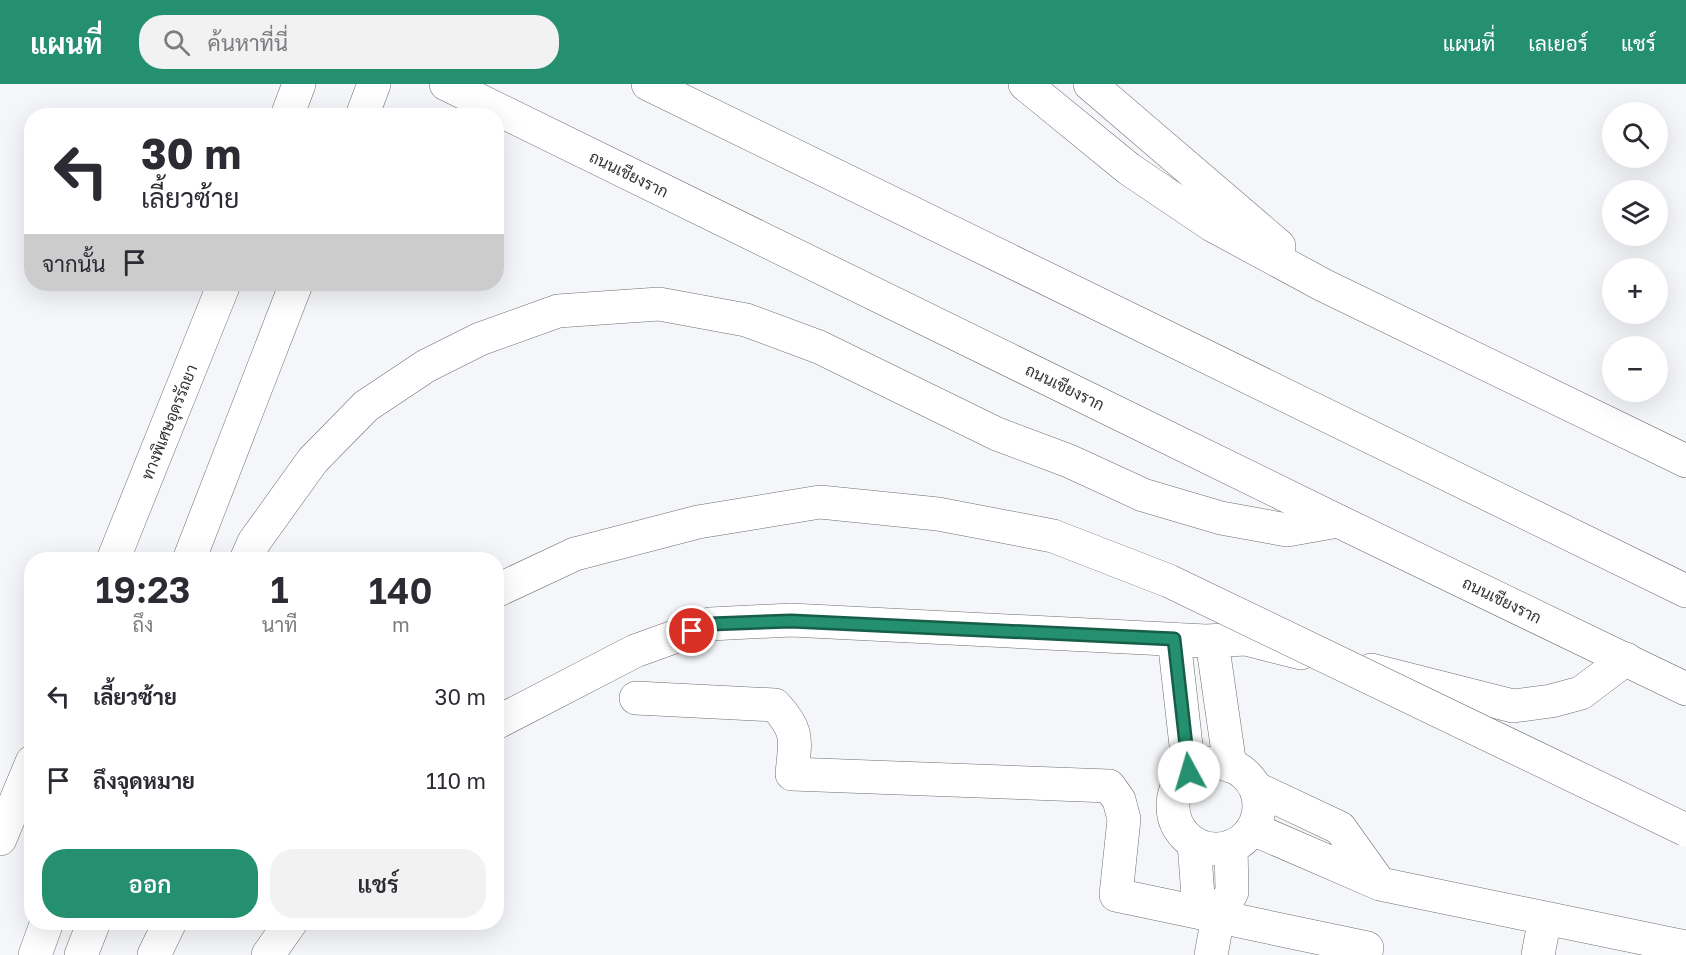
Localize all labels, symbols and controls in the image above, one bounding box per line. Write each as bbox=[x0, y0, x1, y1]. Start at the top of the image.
search box bbox=[139, 15, 559, 69]
icon: search bbox=[160, 26, 193, 59]
text: แผนที่ bbox=[30, 27, 103, 60]
text: ค้นหาที่นี่ bbox=[208, 29, 288, 56]
text: แผนที่ bbox=[1443, 30, 1495, 56]
text: เลเยอร์ bbox=[1528, 30, 1588, 56]
text: แชร์ bbox=[1621, 30, 1656, 56]
map controls bbox=[1602, 102, 1668, 402]
button: search bbox=[1602, 102, 1668, 168]
text: 30 m bbox=[141, 128, 241, 178]
icon: left bbox=[42, 132, 120, 210]
street label: ถนนเชียงราก bbox=[586, 145, 672, 202]
button: layers bbox=[1602, 180, 1668, 246]
text: เลี้ยวซ้าย bbox=[141, 182, 239, 214]
icon: arrive bbox=[118, 246, 151, 279]
text: จากนั้น bbox=[42, 250, 106, 277]
button: + bbox=[1602, 258, 1668, 324]
button: − bbox=[1602, 336, 1668, 402]
street label: ถนนเชียงราก bbox=[1022, 358, 1108, 415]
street label: ทางพิเศษอุดรรัถยา bbox=[137, 361, 203, 484]
text: 19:23 bbox=[95, 568, 190, 611]
text: 1 bbox=[271, 568, 289, 611]
text: 140 bbox=[369, 569, 433, 612]
street label: ถนนเชียงราก bbox=[1459, 571, 1545, 628]
pin bbox=[666, 605, 717, 656]
text: ถึง bbox=[133, 612, 153, 636]
text: นาที bbox=[262, 612, 297, 636]
text: m bbox=[392, 612, 410, 636]
icon: arrive bbox=[675, 614, 708, 647]
icon: left bbox=[42, 680, 75, 713]
text: เลี้ยวซ้าย bbox=[93, 683, 177, 710]
text: 30 m bbox=[435, 683, 486, 710]
position arrow bbox=[1157, 740, 1221, 804]
icon: arrive bbox=[42, 764, 75, 797]
text: ถึงจุดหมาย bbox=[93, 767, 195, 794]
text: 110 m bbox=[426, 767, 486, 794]
button: ออก bbox=[42, 849, 258, 918]
button: แชร์ bbox=[270, 849, 486, 918]

